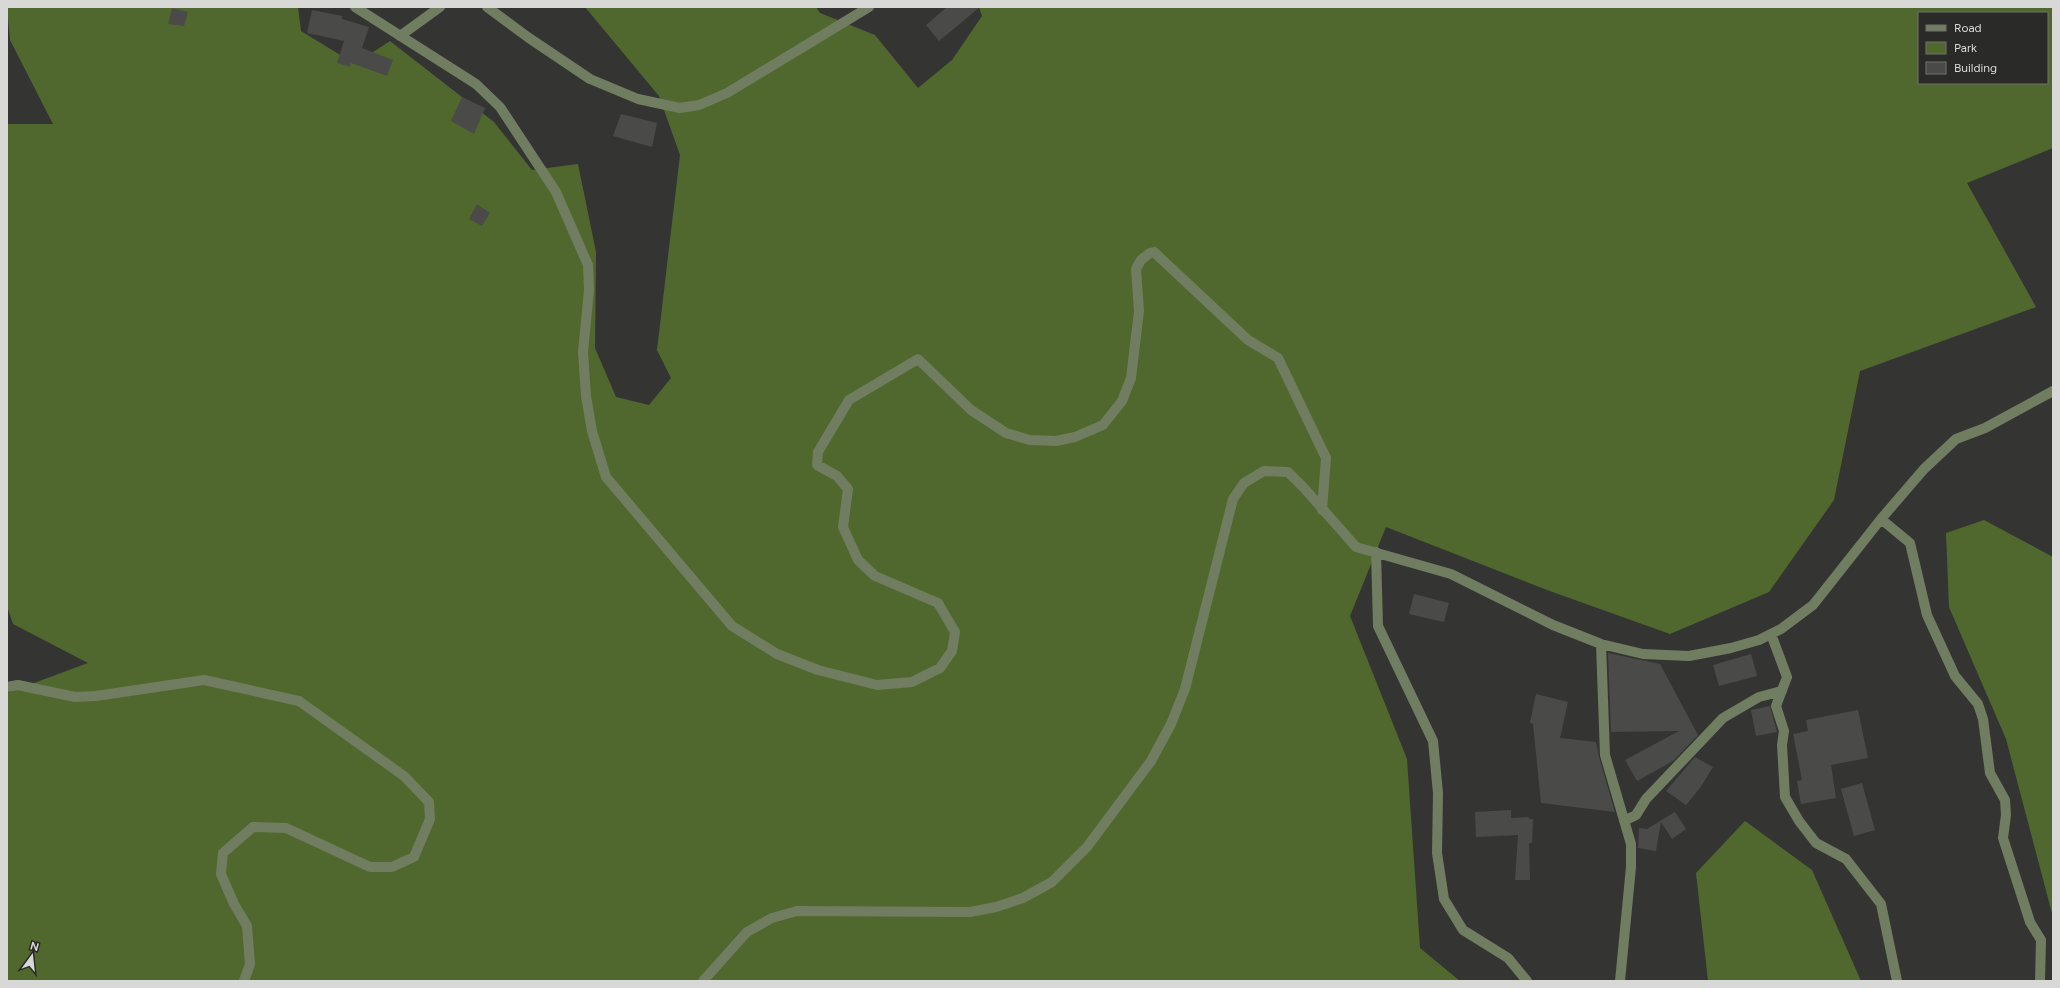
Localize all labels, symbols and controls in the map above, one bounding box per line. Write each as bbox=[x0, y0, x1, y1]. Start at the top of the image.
legend bbox=[1918, 12, 2048, 84]
text: Road bbox=[1954, 21, 1982, 35]
text: Park bbox=[1954, 41, 1977, 55]
text: Building bbox=[1954, 61, 1997, 75]
north arrow bbox=[12, 936, 52, 976]
text: N bbox=[29, 939, 40, 954]

